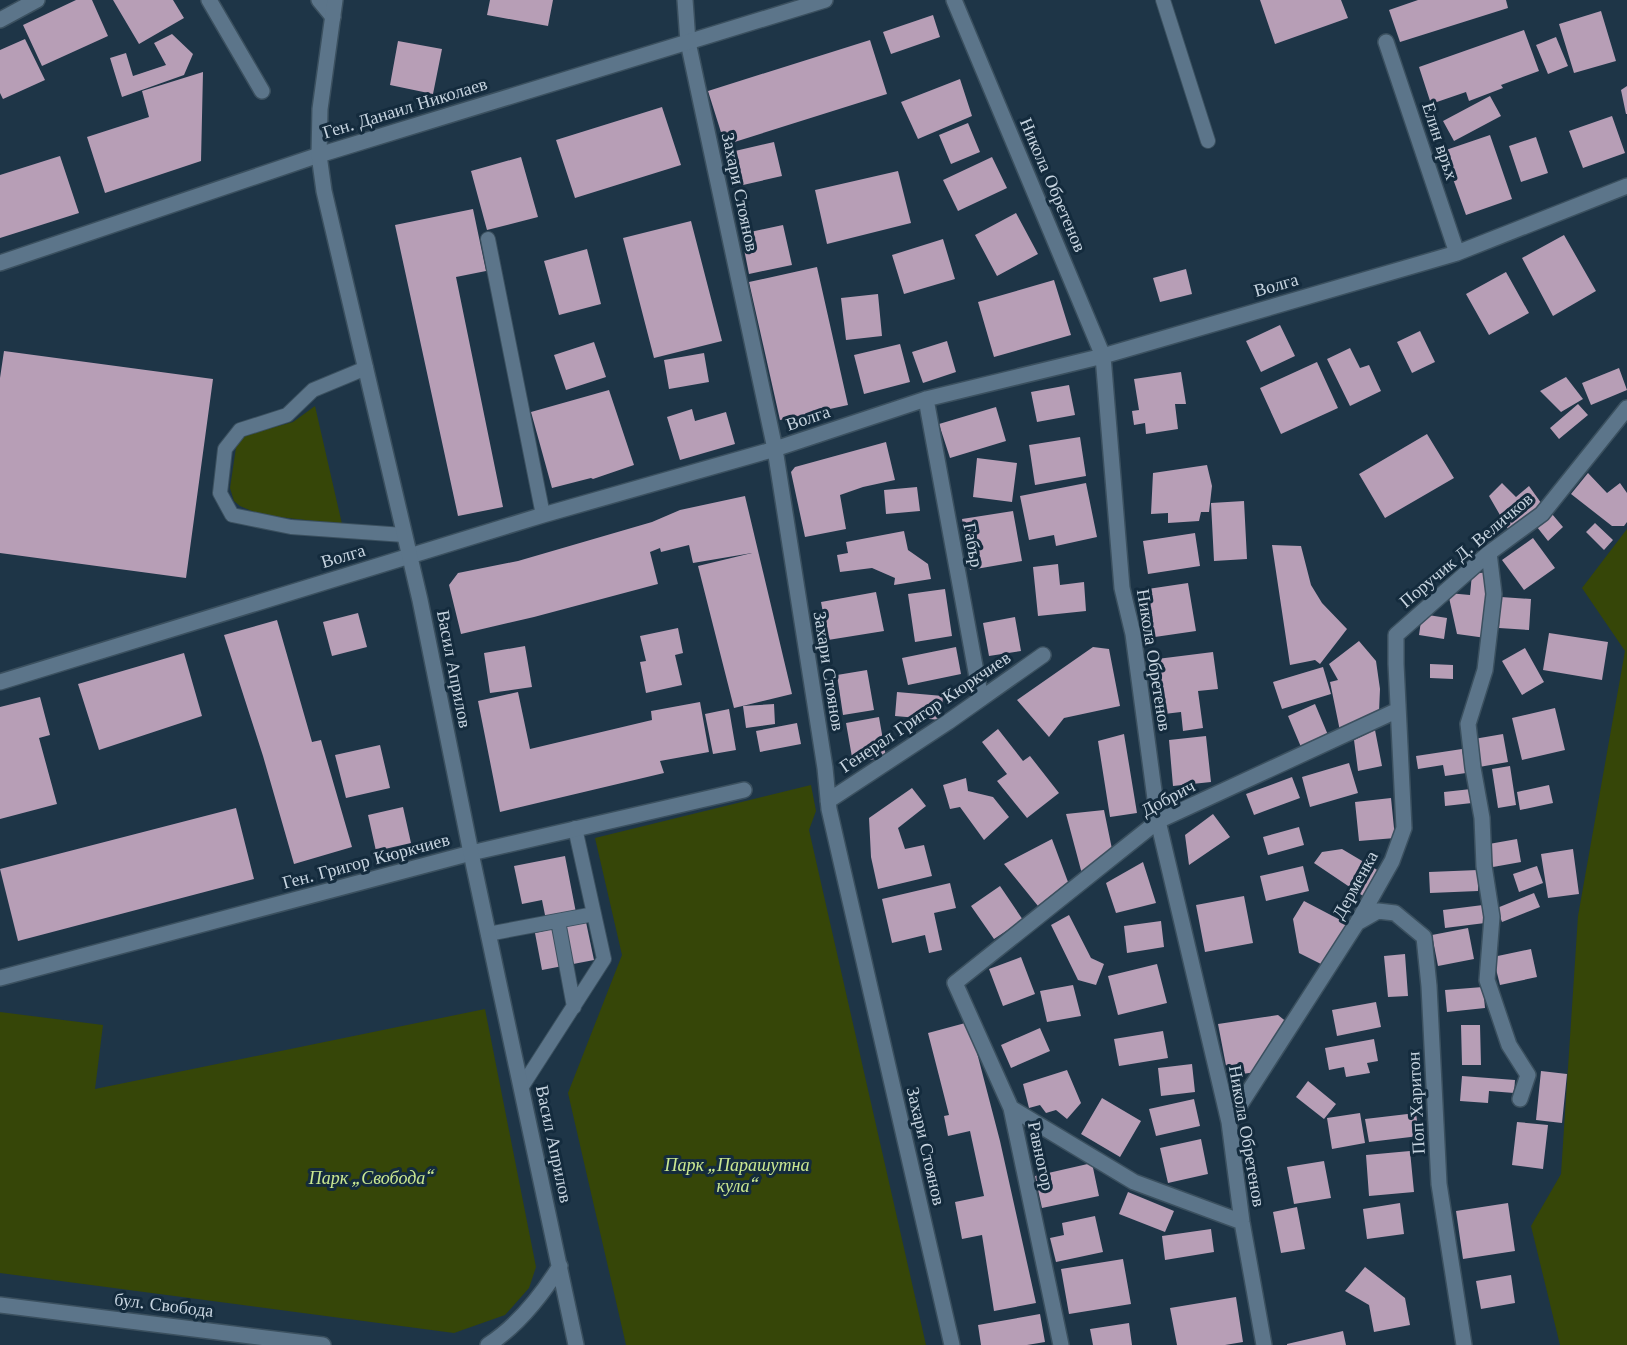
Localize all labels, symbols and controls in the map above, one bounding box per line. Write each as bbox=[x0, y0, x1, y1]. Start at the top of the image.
street label: Ген. Данаил Николаев bbox=[320, 72, 490, 144]
street label: Елин връх bbox=[1417, 99, 1463, 183]
street label: Никола Обретенов bbox=[1015, 115, 1091, 255]
street label: Захари Стоянов bbox=[717, 131, 763, 253]
street label: Волга bbox=[1251, 268, 1301, 302]
street label: Волга bbox=[783, 400, 833, 436]
street label: Поручик Д. Величков bbox=[1395, 488, 1537, 612]
street label: Габър bbox=[958, 521, 988, 569]
street label: Волга bbox=[318, 539, 368, 573]
street label: Никола Обретенов bbox=[1132, 587, 1176, 733]
street label: Васил Априлов bbox=[432, 608, 476, 730]
street label: Захари Стоянов bbox=[809, 610, 849, 732]
street label: Генерал Григор Кюркчиев bbox=[835, 647, 1015, 777]
street label: Добрич bbox=[1137, 775, 1199, 821]
street label: Ген. Григор Кюркчиев bbox=[280, 828, 452, 894]
street label: Дерменка bbox=[1327, 847, 1383, 923]
street label: Поп Харитон bbox=[1402, 1051, 1430, 1155]
street label: Никола Обретенов bbox=[1224, 1063, 1270, 1209]
street label: Васил Априлов bbox=[531, 1083, 577, 1205]
street label: Захари Стоянов bbox=[902, 1085, 950, 1207]
street label: Равногор bbox=[1023, 1119, 1059, 1193]
park label: Парк „Парашутна кула“ bbox=[663, 1154, 810, 1197]
park label: Парк „Свобода“ bbox=[308, 1167, 435, 1189]
street label: бул. Свобода bbox=[113, 1288, 215, 1322]

